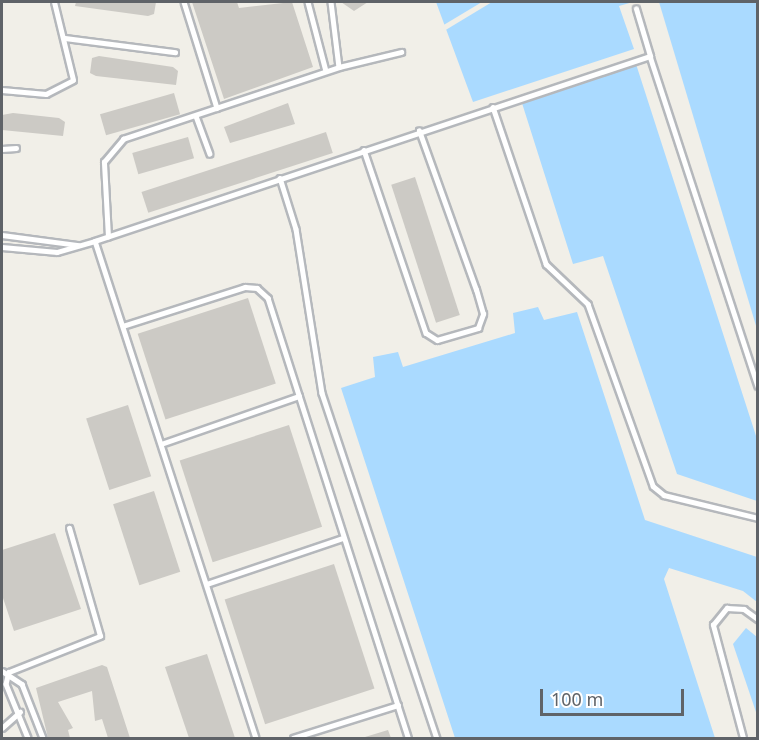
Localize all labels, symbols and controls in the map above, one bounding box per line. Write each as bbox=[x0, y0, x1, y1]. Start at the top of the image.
scale bar bbox=[543, 677, 687, 715]
text: 100 m bbox=[551, 687, 603, 711]

